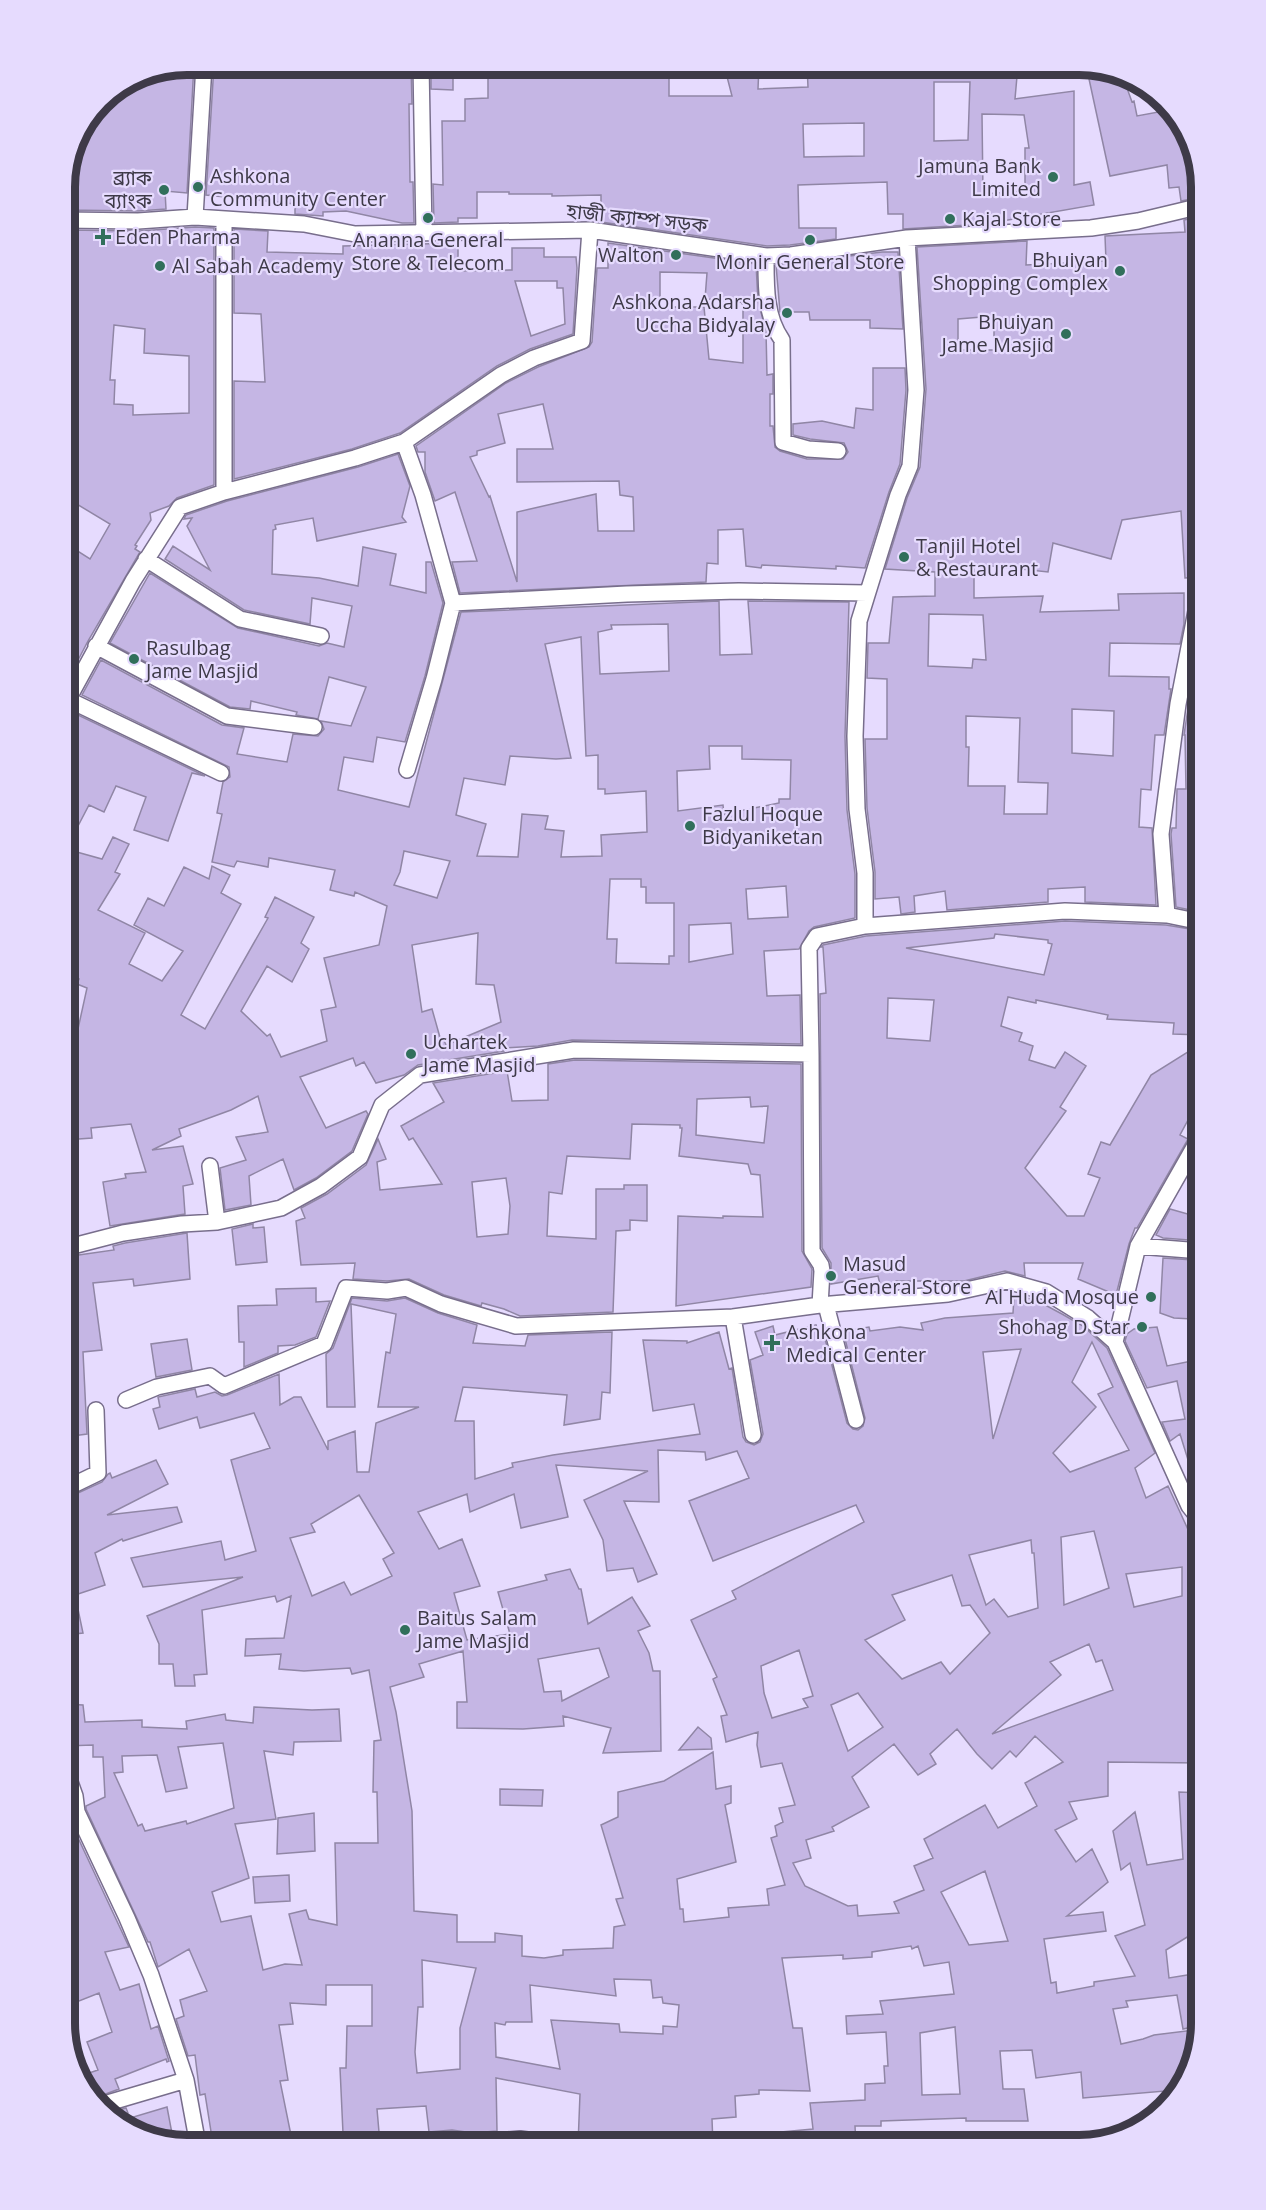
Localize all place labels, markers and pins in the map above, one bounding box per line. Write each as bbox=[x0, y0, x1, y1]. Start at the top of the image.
place label: Jamuna Bank Limited bbox=[916, 152, 1041, 202]
place label: Ashkona Community Center bbox=[210, 162, 386, 212]
place label: ব্র্যাক ব্যাংক bbox=[103, 164, 153, 214]
marker: Jamuna Bank Limited bbox=[1046, 170, 1060, 184]
marker: Ashkona Community Center bbox=[191, 180, 205, 194]
marker: ব্র্যাক ব্যাংক bbox=[157, 183, 171, 197]
place label: Kajal Store bbox=[962, 205, 1061, 232]
marker: Ananna General Store & Telecom bbox=[421, 211, 435, 225]
marker: Kajal Store bbox=[943, 212, 957, 226]
place label: Eden Pharma bbox=[115, 223, 240, 250]
place label: Ananna General Store & Telecom bbox=[351, 226, 505, 276]
marker: Eden Pharma bbox=[96, 230, 110, 244]
marker: Monir General Store bbox=[803, 233, 817, 247]
place label: Walton bbox=[598, 241, 664, 268]
place label: Bhuiyan Shopping Complex bbox=[933, 246, 1109, 296]
marker: Walton bbox=[669, 248, 683, 262]
place label: Monir General Store bbox=[715, 248, 905, 275]
place label: Al Sabah Academy bbox=[172, 252, 344, 279]
marker: Al Sabah Academy bbox=[153, 259, 167, 273]
marker: Bhuiyan Shopping Complex bbox=[1113, 264, 1127, 278]
place label: Ashkona Adarsha Uccha Bidyalay bbox=[612, 288, 776, 338]
marker: Ashkona Adarsha Uccha Bidyalay bbox=[780, 306, 794, 320]
place label: Bhuiyan Jame Masjid bbox=[940, 308, 1054, 358]
marker: Bhuiyan Jame Masjid bbox=[1059, 327, 1073, 341]
place label: Tanjil Hotel & Restaurant bbox=[916, 532, 1038, 582]
marker: Tanjil Hotel & Restaurant bbox=[897, 550, 911, 564]
place label: Rasulbag Jame Masjid bbox=[144, 634, 258, 684]
marker: Rasulbag Jame Masjid bbox=[127, 652, 141, 666]
place label: Fazlul Hoque Bidyaniketan bbox=[702, 800, 823, 850]
marker: Fazlul Hoque Bidyaniketan bbox=[683, 819, 697, 833]
place label: Uchartek Jame Masjid bbox=[421, 1028, 535, 1078]
marker: Uchartek Jame Masjid bbox=[404, 1047, 418, 1061]
place label: Masud General Store bbox=[843, 1250, 971, 1300]
marker: Masud General Store bbox=[824, 1269, 838, 1283]
place label: Al Huda Mosque bbox=[985, 1283, 1139, 1310]
marker: Al Huda Mosque bbox=[1144, 1290, 1158, 1304]
place label: Shohag D Star bbox=[998, 1313, 1130, 1340]
place label: Ashkona Medical Center bbox=[786, 1318, 926, 1368]
marker: Shohag D Star bbox=[1135, 1320, 1149, 1334]
marker: Ashkona Medical Center bbox=[763, 1334, 781, 1352]
place label: Baitus Salam Jame Masjid bbox=[415, 1604, 537, 1654]
marker: Baitus Salam Jame Masjid bbox=[398, 1623, 412, 1637]

